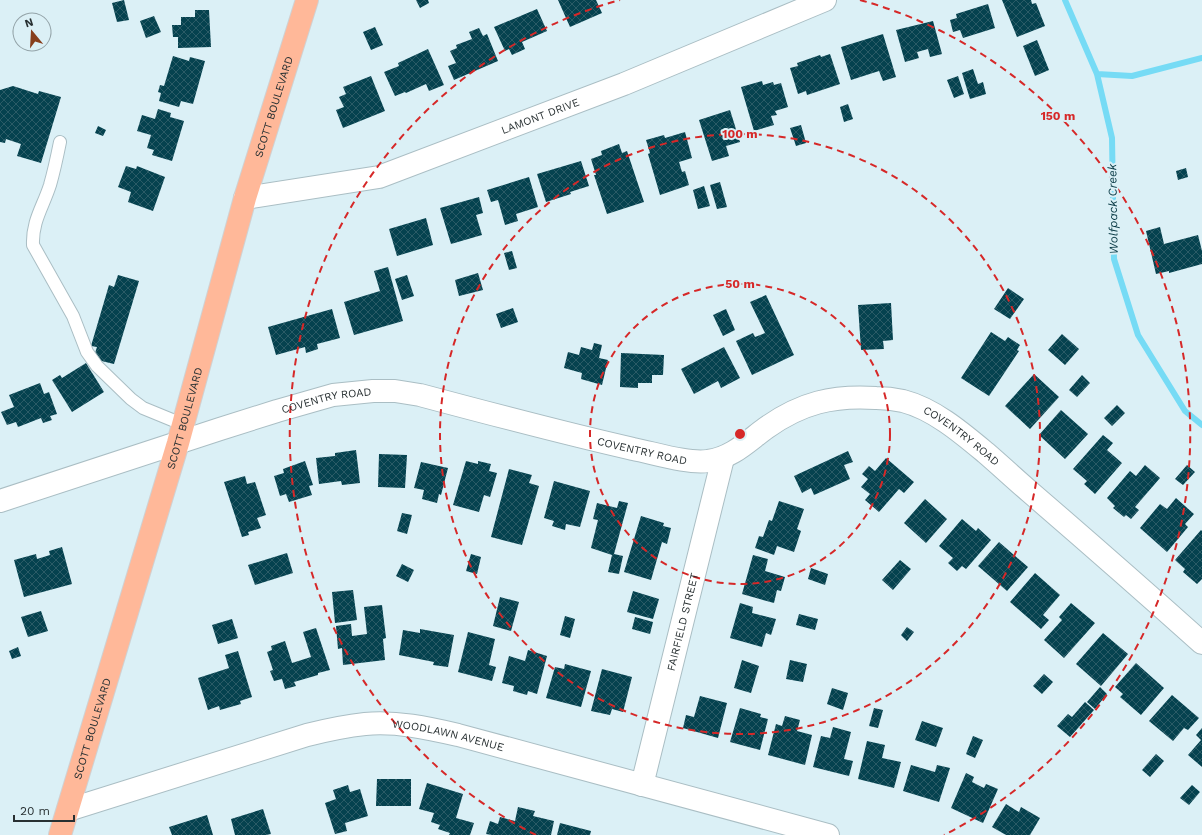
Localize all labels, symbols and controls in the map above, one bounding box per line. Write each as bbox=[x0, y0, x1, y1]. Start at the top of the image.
north arrow bbox=[12, 12, 52, 52]
text: N bbox=[23, 16, 35, 30]
street label: SCOTT BOULEVARD bbox=[252, 55, 296, 159]
street label: LAMONT DRIVE bbox=[500, 96, 581, 137]
text: 150 m bbox=[1041, 109, 1075, 123]
text: 100 m bbox=[722, 127, 758, 141]
water label: Wolfpack Creek bbox=[1105, 163, 1121, 254]
text: 50 m bbox=[725, 277, 755, 291]
street label: SCOTT BOULEVARD bbox=[164, 366, 205, 471]
street label: COVENTRY ROAD bbox=[280, 385, 372, 416]
street label: COVENTRY ROAD bbox=[921, 404, 1002, 469]
centre of rings bbox=[733, 427, 747, 441]
street label: COVENTRY ROAD bbox=[596, 435, 688, 467]
street label: FAIRFIELD STREET bbox=[664, 571, 701, 672]
street label: SCOTT BOULEVARD bbox=[71, 677, 114, 781]
street label: WOODLAWN AVENUE bbox=[392, 718, 505, 754]
scale bar bbox=[14, 797, 74, 823]
text: 20 m bbox=[20, 804, 50, 818]

